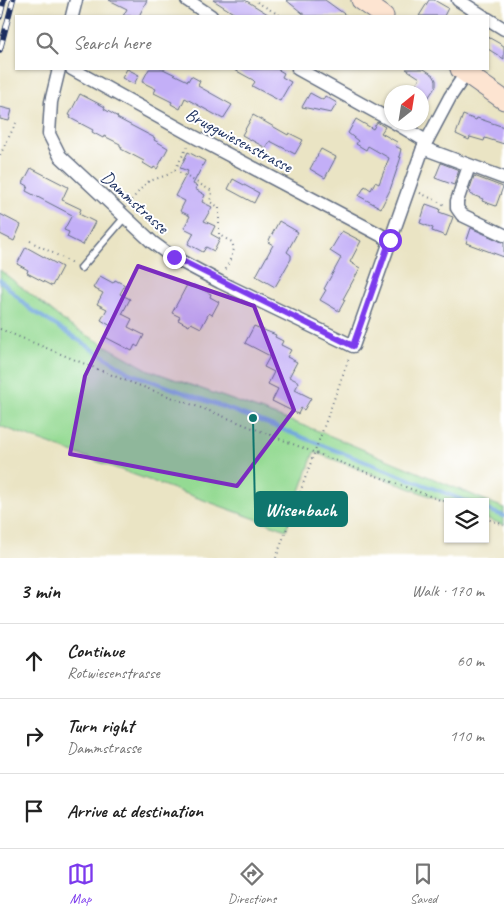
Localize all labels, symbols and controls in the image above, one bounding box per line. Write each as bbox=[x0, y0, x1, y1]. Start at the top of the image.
search box bbox=[15, 15, 489, 70]
icon: search bbox=[33, 29, 61, 57]
text: Search here bbox=[73, 31, 150, 55]
north arrow bbox=[384, 85, 429, 130]
street label: Bruggwiesenstrasse bbox=[182, 103, 297, 178]
street label: Dammstrasse bbox=[97, 166, 174, 239]
route start bbox=[379, 229, 402, 252]
route end bbox=[163, 246, 186, 269]
callout: Wisenbach bbox=[255, 492, 347, 526]
text: Wisenbach bbox=[265, 498, 338, 522]
map controls bbox=[444, 498, 489, 543]
button: layers bbox=[444, 498, 489, 543]
text: 3 min bbox=[20, 578, 60, 604]
text: Walk · 170 m bbox=[412, 581, 484, 601]
text: Continue bbox=[67, 639, 124, 663]
icon: ahead bbox=[20, 647, 48, 675]
text: 60 m bbox=[457, 651, 484, 671]
text: Rotwiesenstrasse bbox=[67, 663, 160, 683]
text: Turn right bbox=[67, 714, 134, 738]
icon: right bbox=[20, 722, 48, 750]
text: 110 m bbox=[450, 726, 484, 746]
text: Dammstrasse bbox=[67, 738, 141, 758]
icon: arrive bbox=[20, 797, 48, 825]
text: Arrive at destination bbox=[67, 799, 203, 823]
tab: Map bbox=[67, 860, 95, 907]
tab: Directions bbox=[228, 860, 276, 907]
tab: Saved bbox=[409, 860, 437, 907]

